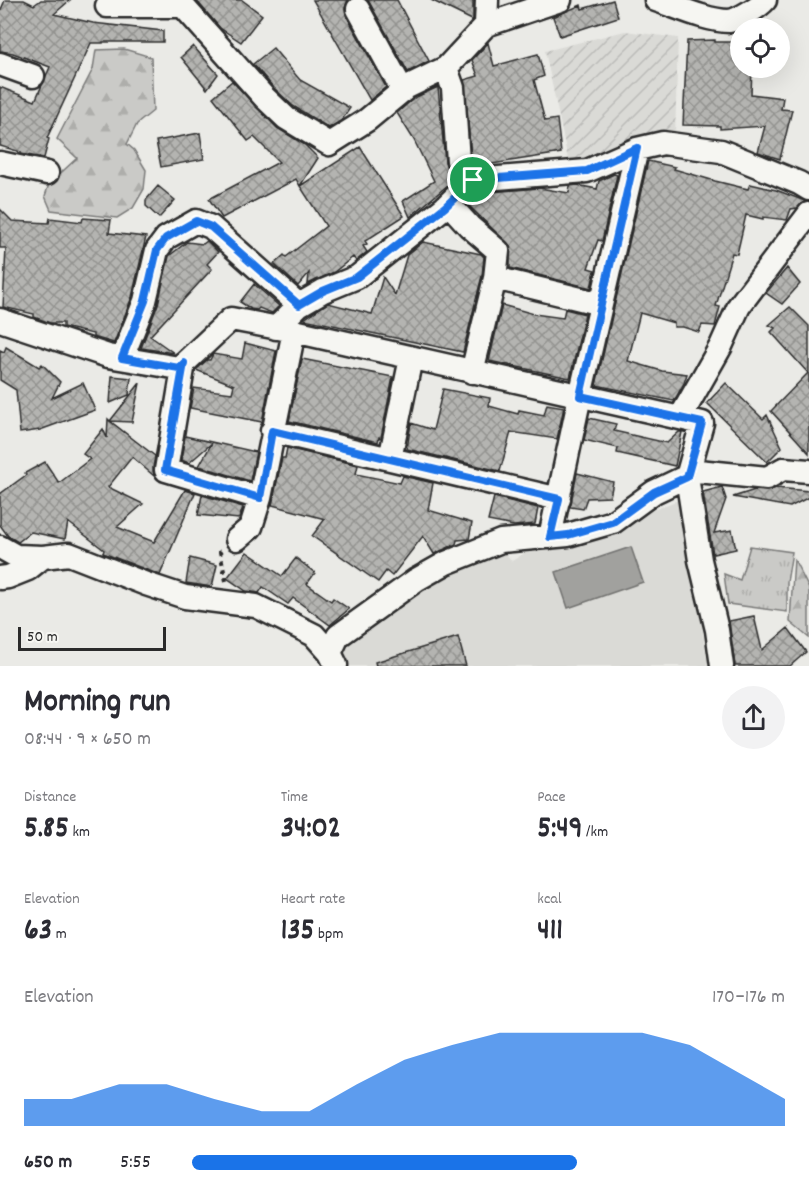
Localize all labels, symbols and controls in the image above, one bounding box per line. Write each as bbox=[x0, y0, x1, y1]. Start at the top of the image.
map controls bbox=[730, 18, 790, 78]
button: locate bbox=[730, 18, 790, 78]
pin bbox=[447, 154, 498, 205]
icon: arrive bbox=[456, 163, 489, 196]
scale bar bbox=[18, 624, 166, 652]
text: 50 m bbox=[27, 626, 58, 649]
text: Morning run bbox=[24, 680, 171, 727]
button: share bbox=[722, 686, 785, 749]
text: 08:44 · 9 × 650 m bbox=[24, 726, 151, 754]
text: Distance bbox=[24, 786, 76, 809]
text: Time bbox=[281, 786, 308, 809]
text: Pace bbox=[537, 786, 566, 809]
text: 5.85 bbox=[24, 809, 69, 852]
text: 34:02 bbox=[281, 809, 341, 852]
text: 5:49 bbox=[537, 809, 582, 852]
text: km bbox=[69, 821, 90, 844]
text: /km bbox=[582, 821, 608, 844]
text: Elevation bbox=[24, 888, 80, 911]
text: Heart rate bbox=[281, 888, 345, 911]
text: kcal bbox=[537, 888, 562, 911]
text: 63 bbox=[24, 911, 52, 954]
text: 135 bbox=[281, 911, 314, 954]
text: 411 bbox=[537, 911, 563, 954]
text: m bbox=[52, 923, 67, 946]
text: bpm bbox=[314, 923, 343, 946]
text: Elevation bbox=[24, 984, 94, 1012]
text: 170–176 m bbox=[712, 984, 785, 1012]
text: 650 m bbox=[24, 1149, 72, 1177]
text: 5:55 bbox=[120, 1149, 151, 1177]

